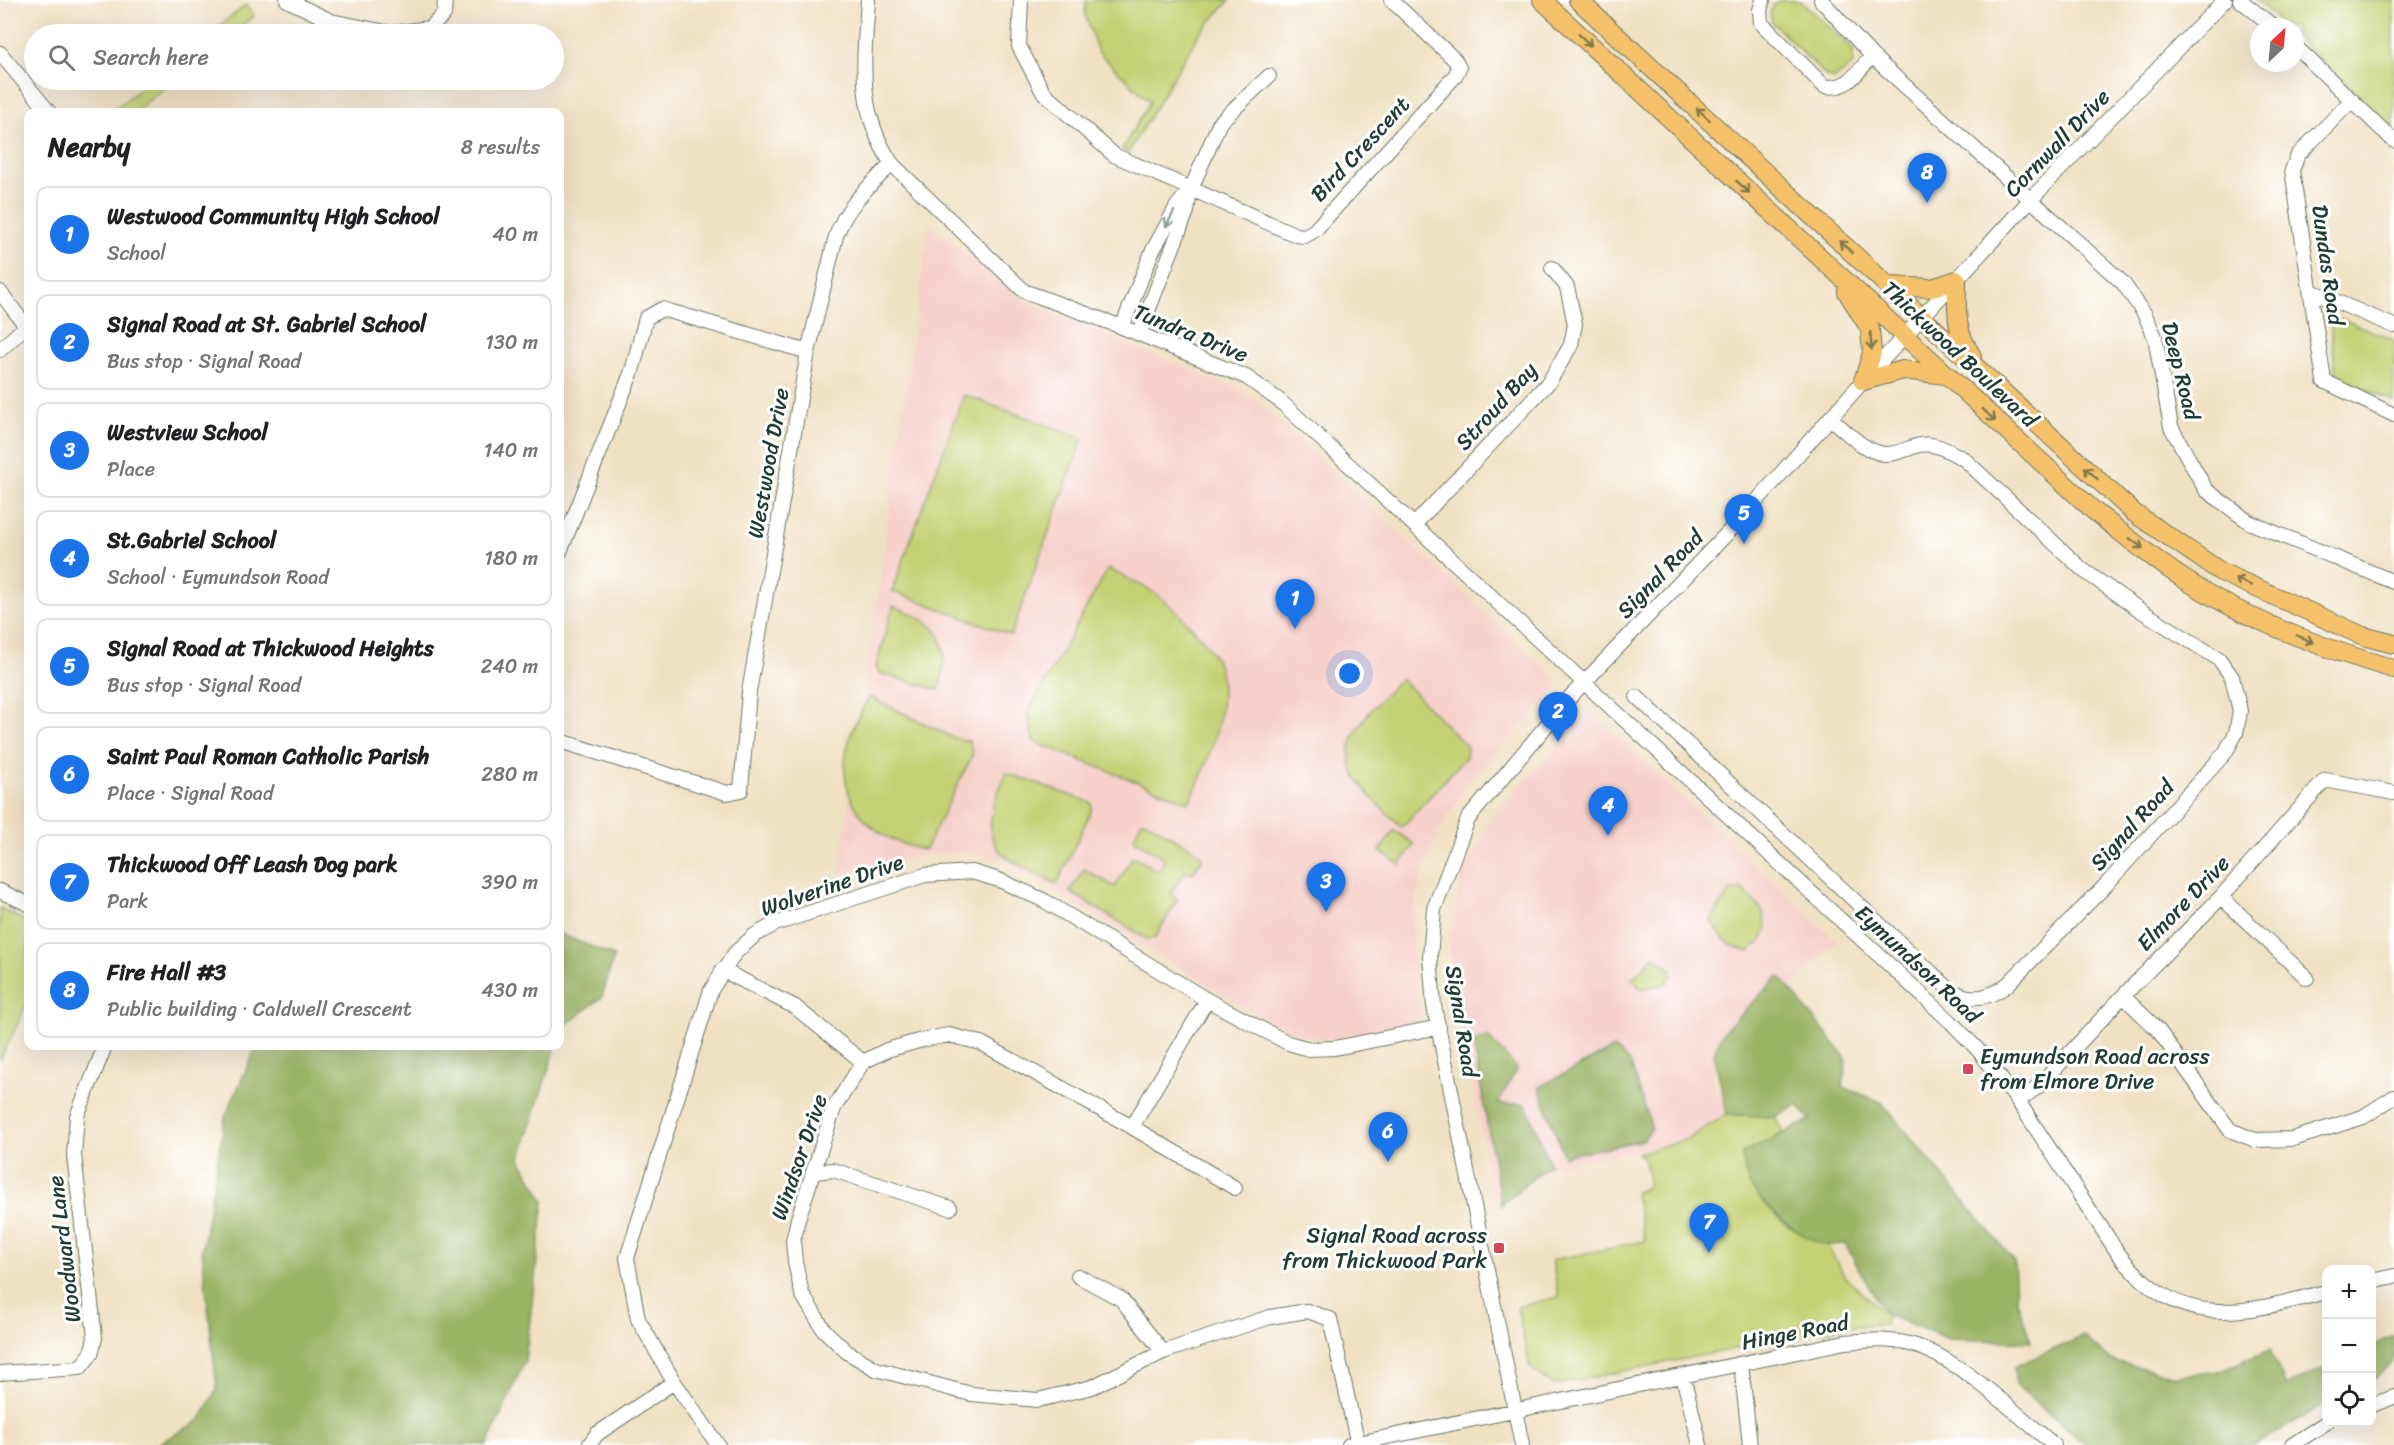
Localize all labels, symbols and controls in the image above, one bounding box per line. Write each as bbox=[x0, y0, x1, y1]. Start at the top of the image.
north arrow bbox=[2250, 18, 2304, 72]
search box bbox=[24, 24, 564, 90]
one-way arrow bbox=[1577, 33, 1592, 47]
text: Search here bbox=[93, 38, 209, 77]
icon: search bbox=[45, 41, 78, 74]
street label: Cornwall Drive bbox=[1994, 79, 2120, 207]
street label: Bird Crescent bbox=[1300, 87, 1420, 211]
one-way arrow bbox=[1695, 107, 1710, 122]
text: Nearby bbox=[48, 124, 130, 170]
text: 8 results bbox=[461, 130, 540, 165]
pin: 8 bbox=[1908, 154, 1946, 203]
one-way arrow bbox=[1736, 180, 1751, 194]
text: Westwood Community High School bbox=[107, 197, 440, 236]
street label: Dundas Road bbox=[2300, 202, 2356, 329]
one-way arrow bbox=[1164, 210, 1176, 227]
text: 1 bbox=[65, 217, 74, 252]
text: 40 m bbox=[492, 217, 538, 252]
text: School bbox=[107, 236, 166, 271]
one-way arrow bbox=[1839, 240, 1854, 254]
street label: Thickwood Boulevard bbox=[1873, 271, 2048, 438]
street label: Tundra Drive bbox=[1128, 292, 1254, 374]
text: Signal Road at St. Gabriel School bbox=[107, 305, 426, 344]
street label: Deep Road bbox=[2150, 318, 2212, 426]
text: 2 bbox=[64, 325, 75, 360]
text: 130 m bbox=[485, 325, 538, 360]
one-way arrow bbox=[1866, 330, 1877, 350]
text: Bus stop · Signal Road bbox=[107, 344, 301, 379]
street label: Stroud Bay bbox=[1445, 352, 1547, 460]
street label: Westwood Drive bbox=[736, 385, 800, 541]
one-way arrow bbox=[1982, 408, 1997, 422]
text: Westview School bbox=[107, 413, 268, 452]
text: 3 bbox=[64, 433, 75, 468]
text: 140 m bbox=[484, 433, 538, 468]
text: Place bbox=[107, 452, 155, 487]
one-way arrow bbox=[2083, 466, 2098, 480]
pin: 5 bbox=[1724, 494, 1764, 544]
street label: Signal Road bbox=[1607, 519, 1714, 628]
text: St.Gabriel School bbox=[107, 521, 276, 560]
one-way arrow bbox=[2127, 537, 2143, 549]
text: 4 bbox=[63, 541, 76, 576]
text: 180 m bbox=[484, 541, 538, 576]
text: School · Eymundson Road bbox=[107, 560, 329, 595]
one-way arrow bbox=[2234, 576, 2252, 587]
pin: 1 bbox=[1276, 580, 1314, 629]
text: Signal Road at Thickwood Heights bbox=[107, 629, 434, 668]
one-way arrow bbox=[2295, 633, 2313, 645]
text: 5 bbox=[63, 649, 76, 684]
text: 240 m bbox=[481, 649, 538, 684]
your location bbox=[1335, 659, 1364, 688]
text: Bus stop · Signal Road bbox=[107, 668, 301, 703]
pin: 2 bbox=[1538, 692, 1578, 742]
text: Saint Paul Roman Catholic Parish bbox=[107, 737, 429, 776]
text: 6 bbox=[64, 757, 75, 792]
text: 280 m bbox=[481, 757, 538, 792]
street label: Signal Road bbox=[2080, 769, 2185, 880]
text: Place · Signal Road bbox=[107, 776, 273, 811]
pin: 4 bbox=[1588, 786, 1628, 836]
street label: Wolverine Drive bbox=[755, 842, 909, 928]
text: Thickwood Off Leash Dog park bbox=[107, 845, 398, 884]
street label: Elmore Drive bbox=[2126, 845, 2240, 961]
pin: 3 bbox=[1306, 862, 1346, 912]
text: 7 bbox=[64, 865, 75, 900]
text: 390 m bbox=[482, 865, 538, 900]
text: Park bbox=[107, 884, 148, 919]
street label: Eymundson Road bbox=[1846, 895, 1991, 1034]
text: Fire Hall #3 bbox=[107, 953, 226, 992]
street label: Signal Road bbox=[1434, 962, 1490, 1081]
text: 8 bbox=[63, 973, 76, 1008]
text: 430 m bbox=[481, 973, 538, 1008]
text: Public building · Caldwell Crescent bbox=[107, 992, 412, 1027]
place label: Eymundson Road across from Elmore Drive bbox=[1980, 1037, 2210, 1101]
marker: Eymundson Road across from Elmore Drive bbox=[1961, 1062, 1975, 1076]
street label: Windsor Drive bbox=[759, 1089, 839, 1225]
pin: 6 bbox=[1368, 1112, 1408, 1162]
street label: Woodward Lane bbox=[36, 1173, 92, 1325]
pin: 7 bbox=[1690, 1204, 1728, 1253]
place label: Signal Road across from Thickwood Park bbox=[1282, 1216, 1488, 1280]
marker: Signal Road across from Thickwood Park bbox=[1492, 1241, 1506, 1255]
map controls bbox=[2322, 1265, 2376, 1427]
button: + bbox=[2322, 1265, 2376, 1319]
street label: Hinge Road bbox=[1738, 1302, 1853, 1361]
button: − bbox=[2322, 1319, 2376, 1373]
button: locate bbox=[2322, 1373, 2376, 1427]

